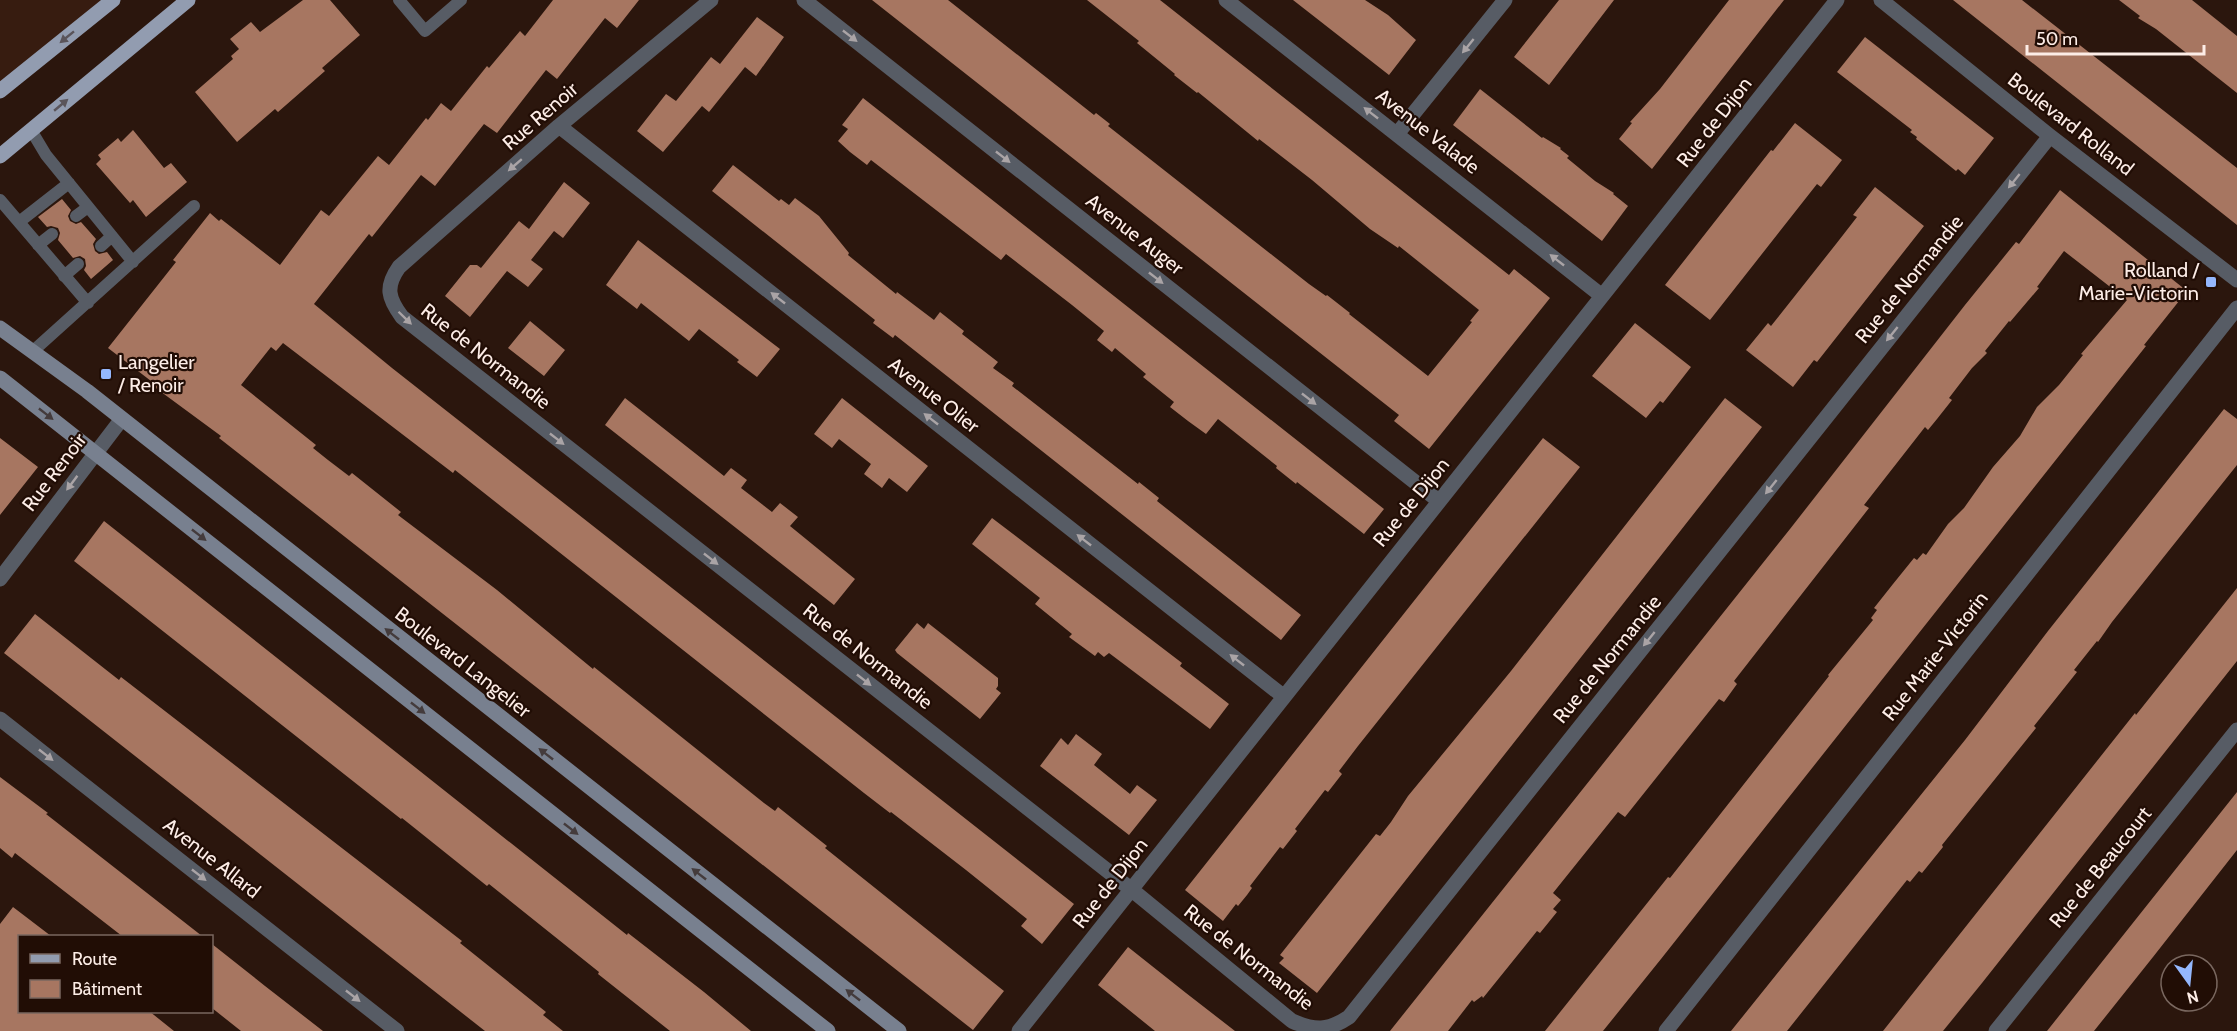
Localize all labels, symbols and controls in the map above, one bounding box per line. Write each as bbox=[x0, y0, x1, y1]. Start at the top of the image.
scale bar bbox=[2027, 18, 2204, 56]
text: 50 m bbox=[2036, 28, 2078, 50]
one-way arrow bbox=[842, 30, 858, 43]
one-way arrow bbox=[60, 31, 75, 43]
one-way arrow bbox=[1463, 38, 1475, 53]
street label: Boulevard Rolland bbox=[2003, 67, 2139, 181]
street label: Rue de Dijon bbox=[1671, 72, 1757, 172]
street label: Rue Renoir bbox=[498, 76, 583, 155]
street label: Avenue Valade bbox=[1372, 83, 1484, 179]
one-way arrow bbox=[53, 99, 69, 112]
one-way arrow bbox=[1363, 107, 1378, 119]
one-way arrow bbox=[995, 150, 1010, 163]
one-way arrow bbox=[508, 158, 523, 172]
one-way arrow bbox=[2008, 174, 2020, 189]
street label: Avenue Auger bbox=[1082, 189, 1189, 280]
street label: Rue de Normandie bbox=[1850, 210, 1968, 348]
one-way arrow bbox=[1549, 254, 1564, 266]
place label: Rolland / Marie-Victorin bbox=[2079, 258, 2201, 305]
one-way arrow bbox=[1148, 271, 1164, 284]
marker: Rolland / Marie-Victorin bbox=[2204, 275, 2218, 289]
one-way arrow bbox=[770, 292, 786, 305]
street label: Rue de Normandie bbox=[416, 298, 556, 414]
one-way arrow bbox=[397, 310, 411, 324]
one-way arrow bbox=[1886, 326, 1899, 342]
place label: Langelier / Renoir bbox=[117, 350, 195, 397]
street label: Avenue Olier bbox=[884, 352, 985, 438]
marker: Langelier / Renoir bbox=[99, 367, 113, 381]
one-way arrow bbox=[1301, 392, 1317, 405]
one-way arrow bbox=[38, 408, 54, 421]
one-way arrow bbox=[923, 412, 939, 425]
street label: Rue Renoir bbox=[17, 428, 92, 516]
one-way arrow bbox=[550, 432, 565, 444]
street label: Rue de Dijon bbox=[1368, 453, 1454, 551]
one-way arrow bbox=[66, 475, 78, 491]
one-way arrow bbox=[1765, 479, 1777, 494]
one-way arrow bbox=[191, 529, 207, 542]
one-way arrow bbox=[1076, 533, 1092, 546]
one-way arrow bbox=[703, 553, 719, 566]
street label: Rue Marie-Victorin bbox=[1877, 587, 1993, 725]
street label: Rue de Normandie bbox=[1548, 590, 1666, 728]
street label: Rue de Normandie bbox=[798, 598, 938, 714]
street label: Boulevard Langelier bbox=[390, 602, 536, 723]
one-way arrow bbox=[385, 628, 400, 640]
one-way arrow bbox=[1643, 631, 1656, 647]
one-way arrow bbox=[1230, 655, 1245, 667]
one-way arrow bbox=[856, 673, 872, 686]
one-way arrow bbox=[410, 701, 426, 714]
one-way arrow bbox=[538, 747, 554, 760]
one-way arrow bbox=[38, 748, 54, 761]
street label: Rue de Beaucourt bbox=[2044, 801, 2156, 932]
street label: Avenue Allard bbox=[159, 813, 265, 903]
one-way arrow bbox=[564, 822, 579, 834]
street label: Rue de Dijon bbox=[1067, 833, 1153, 933]
one-way arrow bbox=[691, 868, 707, 881]
one-way arrow bbox=[192, 869, 207, 881]
street label: Rue de Normandie bbox=[1179, 899, 1319, 1015]
legend bbox=[18, 935, 213, 1013]
text: Route bbox=[72, 948, 117, 970]
north arrow bbox=[2159, 953, 2219, 1013]
text: Bâtiment bbox=[72, 978, 142, 1000]
text: N bbox=[2185, 986, 2201, 1008]
one-way arrow bbox=[345, 989, 360, 1001]
one-way arrow bbox=[845, 989, 860, 1001]

